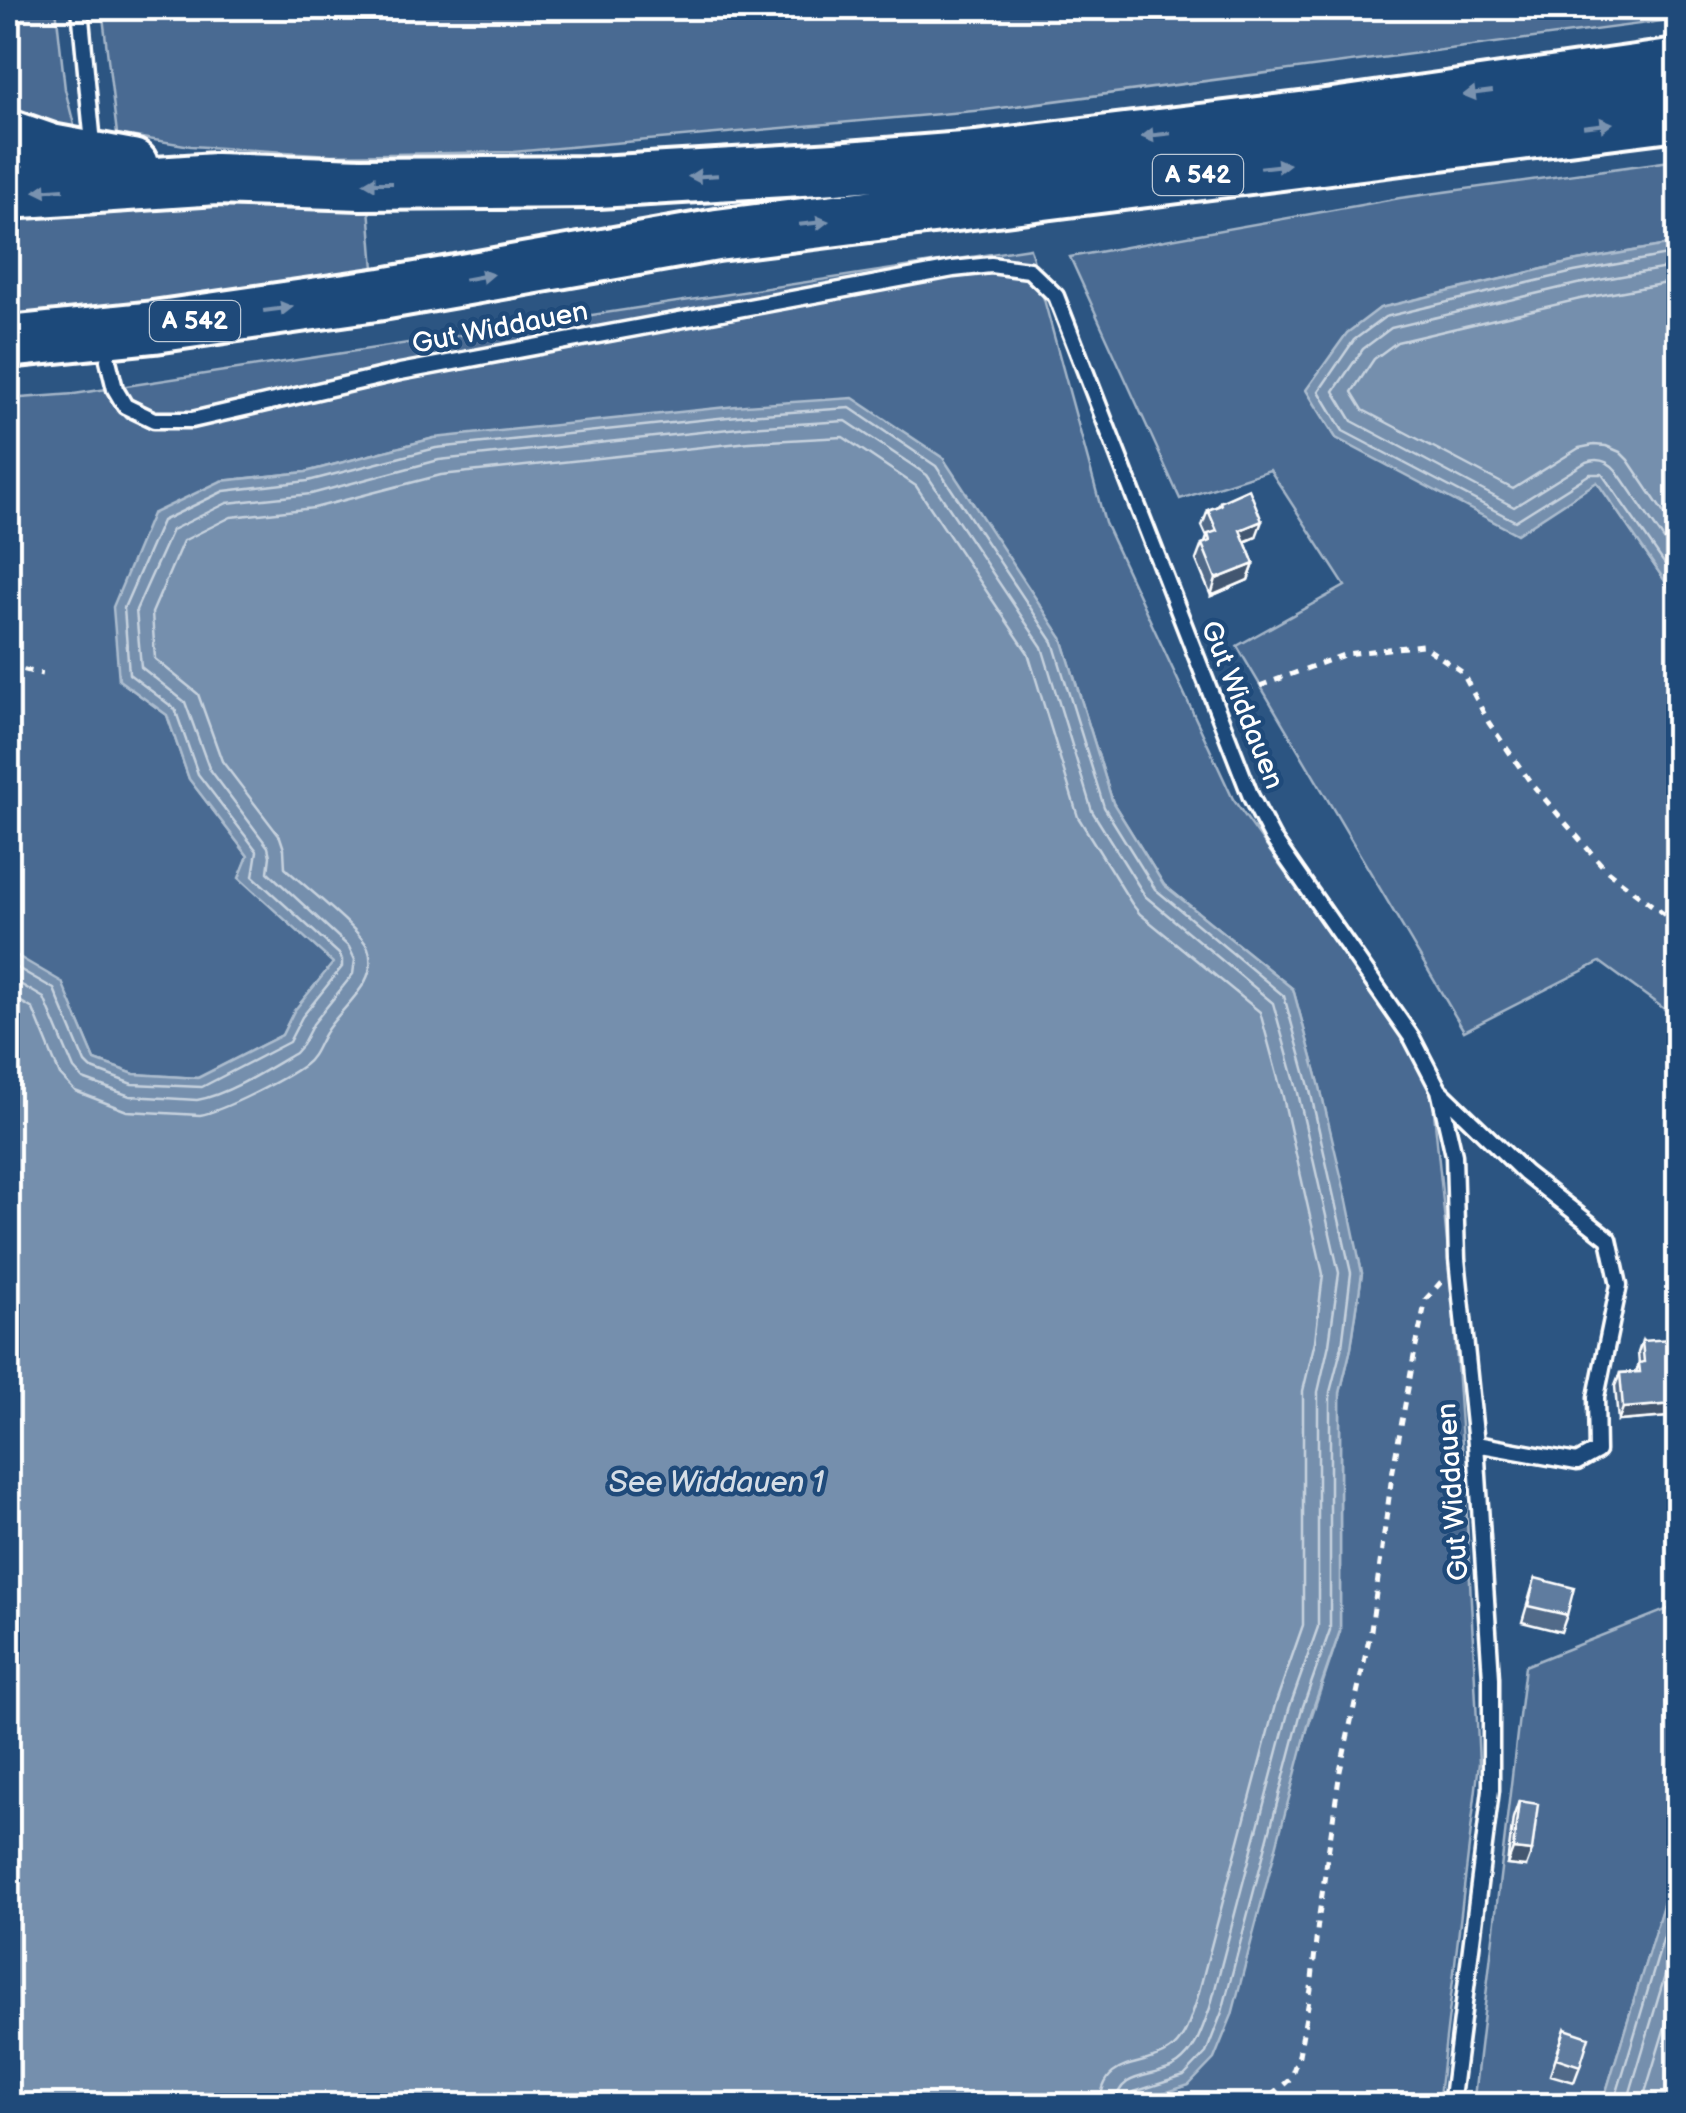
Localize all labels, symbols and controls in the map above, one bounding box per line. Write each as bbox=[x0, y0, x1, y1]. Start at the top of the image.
one-way arrow bbox=[1462, 86, 1493, 102]
one-way arrow bbox=[1582, 116, 1614, 132]
one-way arrow bbox=[1139, 127, 1171, 143]
road number: A 542 bbox=[1153, 155, 1243, 195]
one-way arrow bbox=[1260, 158, 1292, 174]
one-way arrow bbox=[687, 168, 719, 184]
one-way arrow bbox=[362, 176, 394, 192]
one-way arrow bbox=[33, 182, 65, 198]
one-way arrow bbox=[798, 215, 830, 231]
one-way arrow bbox=[463, 269, 495, 284]
street label: Gut Widdauen bbox=[409, 295, 591, 361]
one-way arrow bbox=[263, 300, 294, 316]
road number: A 542 bbox=[150, 301, 240, 341]
street label: Gut Widdauen bbox=[1193, 616, 1291, 794]
street label: Gut Widdauen bbox=[1430, 1402, 1476, 1582]
water label: See Widdauen 1 bbox=[608, 1465, 825, 1501]

